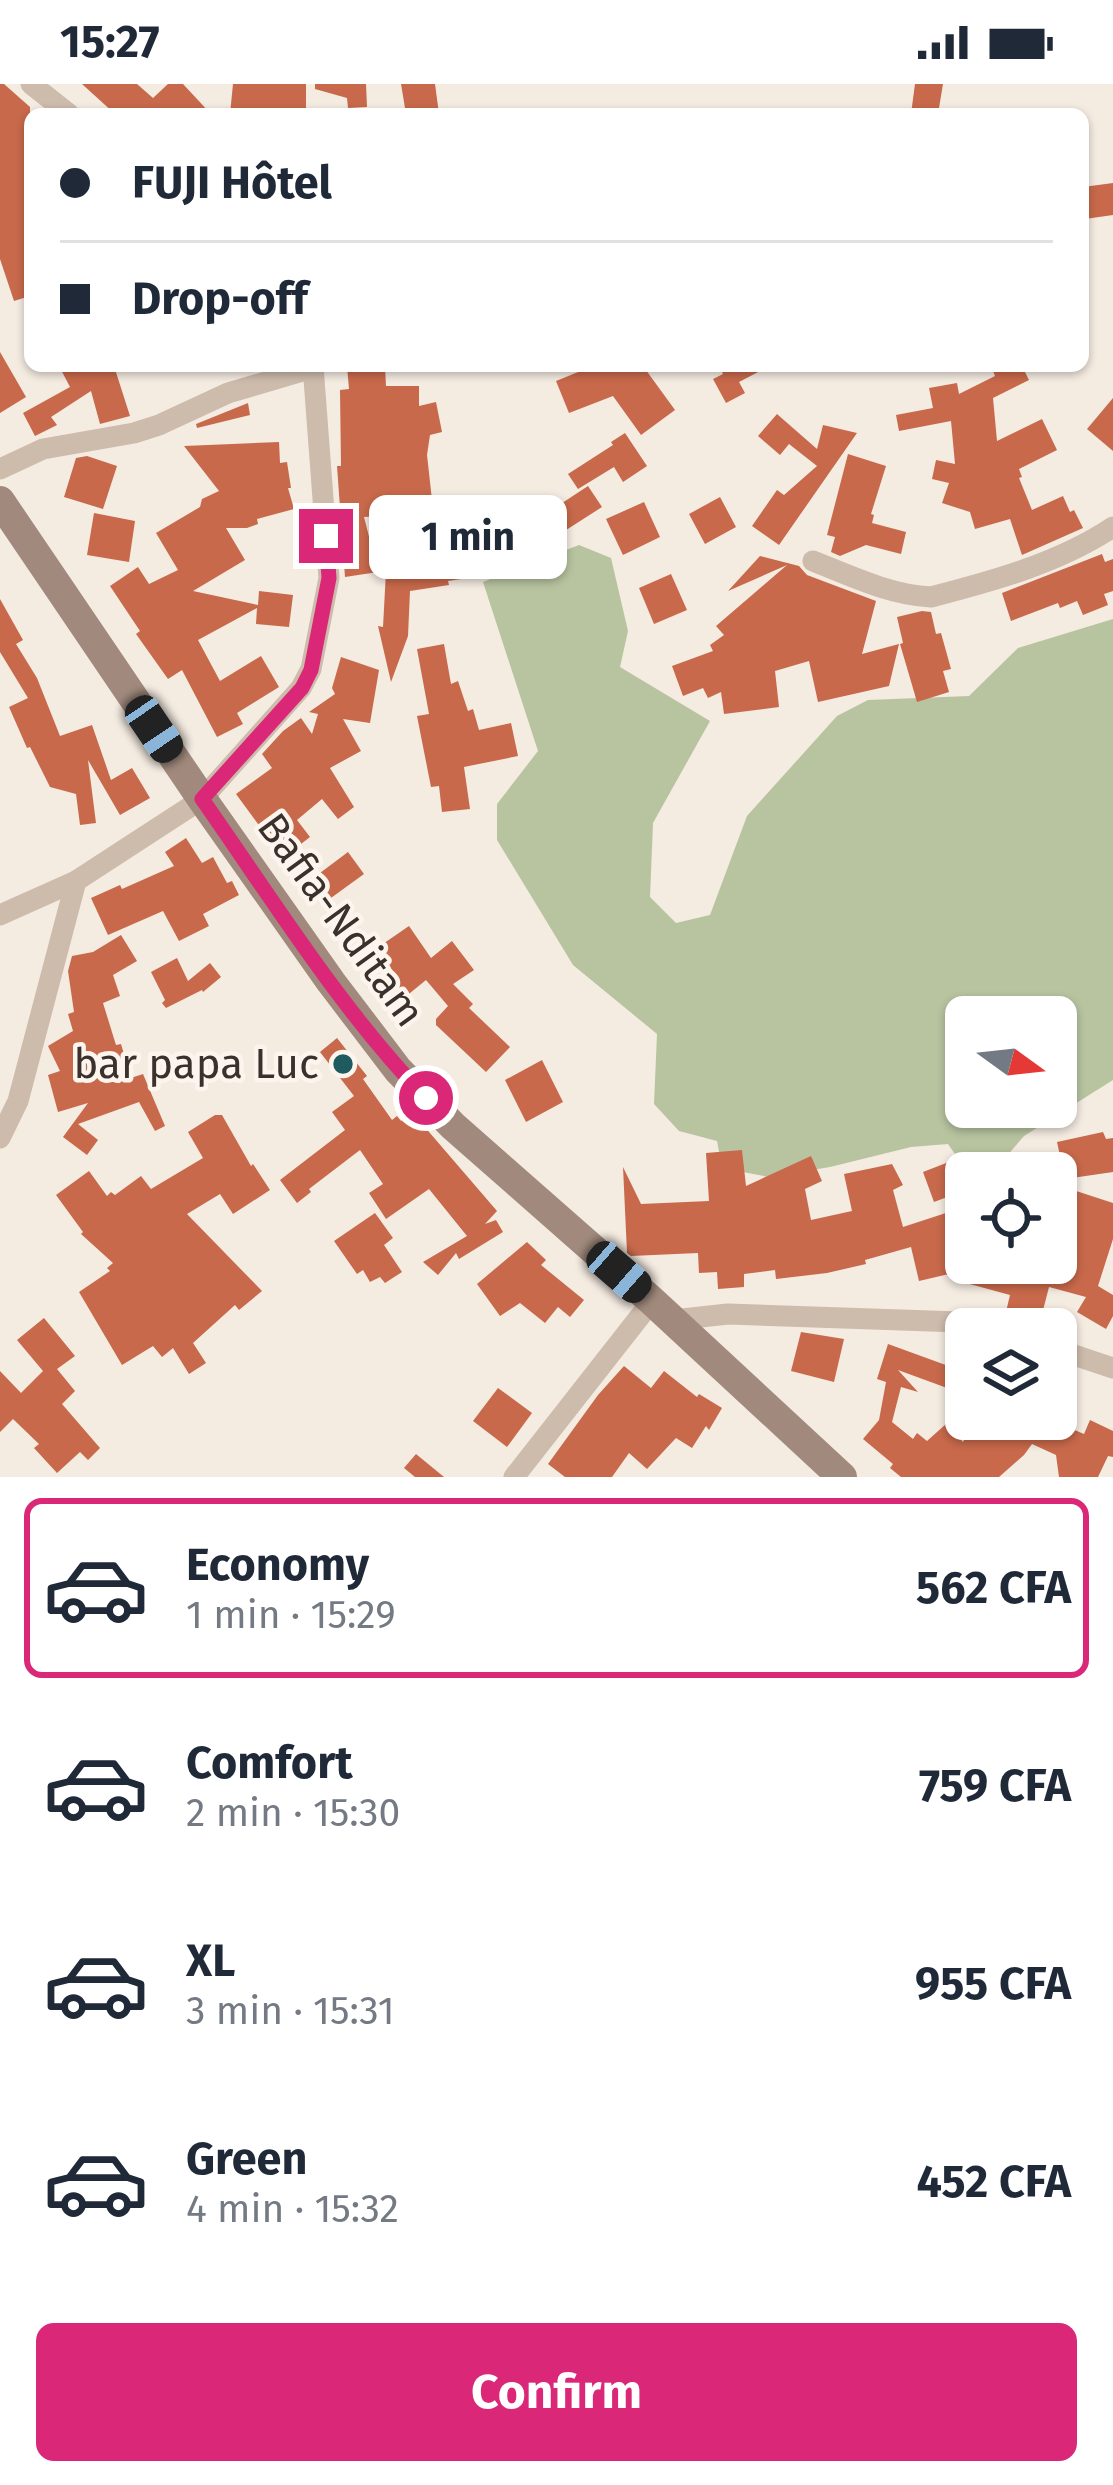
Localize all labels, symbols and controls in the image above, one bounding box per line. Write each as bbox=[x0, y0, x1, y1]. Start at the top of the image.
text: 15:27 bbox=[60, 15, 160, 69]
text: FUJI Hôtel bbox=[132, 156, 332, 210]
text: Drop-off bbox=[132, 272, 308, 326]
callout: 1 min bbox=[368, 494, 566, 578]
route end bbox=[299, 509, 353, 563]
text: 1 min bbox=[421, 514, 515, 560]
car bbox=[119, 689, 189, 769]
street label: Bafia-Nditam bbox=[247, 804, 435, 1036]
north arrow bbox=[945, 996, 1077, 1128]
map controls bbox=[945, 996, 1077, 1440]
place label: bar papa Luc bbox=[74, 1039, 319, 1089]
marker: bar papa Luc bbox=[330, 1051, 356, 1077]
route start bbox=[399, 1071, 453, 1125]
button: locate bbox=[945, 1152, 1077, 1284]
car bbox=[580, 1235, 658, 1309]
button: layers bbox=[945, 1308, 1077, 1440]
icon: car bbox=[42, 1534, 150, 1642]
text: Economy bbox=[186, 1538, 369, 1592]
text: 562 CFA bbox=[916, 1561, 1071, 1615]
text: 1 min · 15:29 bbox=[186, 1592, 396, 1638]
icon: car bbox=[42, 1732, 150, 1840]
text: Comfort bbox=[186, 1736, 353, 1790]
text: 759 CFA bbox=[919, 1759, 1071, 1813]
text: 2 min · 15:30 bbox=[186, 1790, 400, 1836]
icon: car bbox=[42, 1930, 150, 2038]
text: XL bbox=[186, 1934, 235, 1988]
text: 955 CFA bbox=[915, 1957, 1071, 2011]
text: 3 min · 15:31 bbox=[186, 1988, 395, 2034]
icon: car bbox=[42, 2128, 150, 2236]
text: Green bbox=[186, 2132, 307, 2186]
text: 452 CFA bbox=[917, 2155, 1071, 2209]
text: 4 min · 15:32 bbox=[186, 2186, 399, 2232]
button: Confirm bbox=[36, 2323, 1077, 2461]

